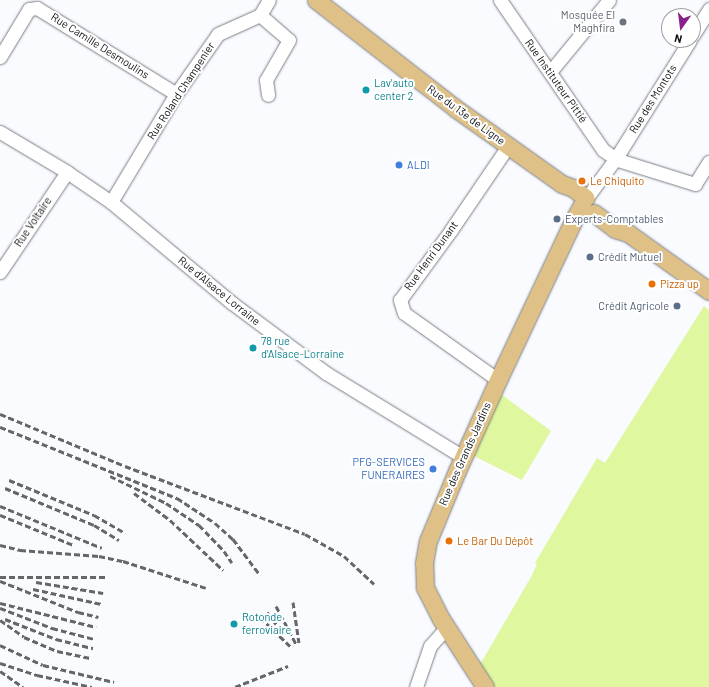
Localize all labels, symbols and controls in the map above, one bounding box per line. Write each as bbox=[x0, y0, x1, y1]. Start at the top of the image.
north arrow bbox=[661, 8, 701, 48]
place label: Mosquée El Maghfira bbox=[561, 9, 615, 35]
street label: Rue Camille Desmoulins bbox=[48, 10, 152, 82]
marker: Mosquée El Maghfira bbox=[618, 17, 628, 27]
text: N bbox=[673, 32, 683, 46]
street label: Rue Instituteur Pittié bbox=[522, 37, 590, 125]
street label: Rue Roland Champenier bbox=[145, 40, 217, 142]
street label: Rue des Montots bbox=[627, 62, 679, 136]
place label: Lav'auto center 2 bbox=[374, 77, 414, 103]
street label: Rue du 13e de Ligne bbox=[424, 82, 508, 148]
marker: Lav'auto center 2 bbox=[361, 85, 371, 95]
place label: ALDI bbox=[407, 158, 430, 172]
marker: ALDI bbox=[394, 160, 404, 170]
place label: Le Chiquito bbox=[590, 174, 644, 188]
marker: Le Chiquito bbox=[577, 176, 587, 186]
street label: Rue Voltaire bbox=[11, 195, 55, 249]
place label: Experts-Comptables bbox=[565, 212, 664, 226]
marker: Experts-Comptables bbox=[552, 214, 562, 224]
street label: Rue Henri Dunant bbox=[401, 219, 461, 293]
place label: Crédit Mutuel bbox=[598, 250, 662, 264]
marker: Crédit Mutuel bbox=[585, 252, 595, 262]
street label: Rue d'Alsace Lorraine bbox=[175, 254, 263, 328]
place label: Pizza up bbox=[660, 277, 699, 291]
marker: Pizza up bbox=[647, 279, 657, 289]
place label: Crédit Agricole bbox=[598, 299, 669, 313]
marker: Crédit Agricole bbox=[672, 301, 682, 311]
place label: 78 rue d'Alsace-Lorraine bbox=[261, 335, 344, 361]
marker: 78 rue d'Alsace-Lorraine bbox=[248, 343, 258, 353]
street label: Rue des Grands Jardins bbox=[436, 400, 494, 508]
place label: PFG-SERVICES FUNERAIRES bbox=[352, 456, 425, 482]
marker: PFG-SERVICES FUNERAIRES bbox=[428, 464, 438, 474]
place label: Le Bar Du Dépôt bbox=[457, 534, 533, 548]
marker: Le Bar Du Dépôt bbox=[444, 536, 454, 546]
place label: Rotonde ferroviaire bbox=[242, 611, 291, 637]
marker: Rotonde ferroviaire bbox=[229, 619, 239, 629]

